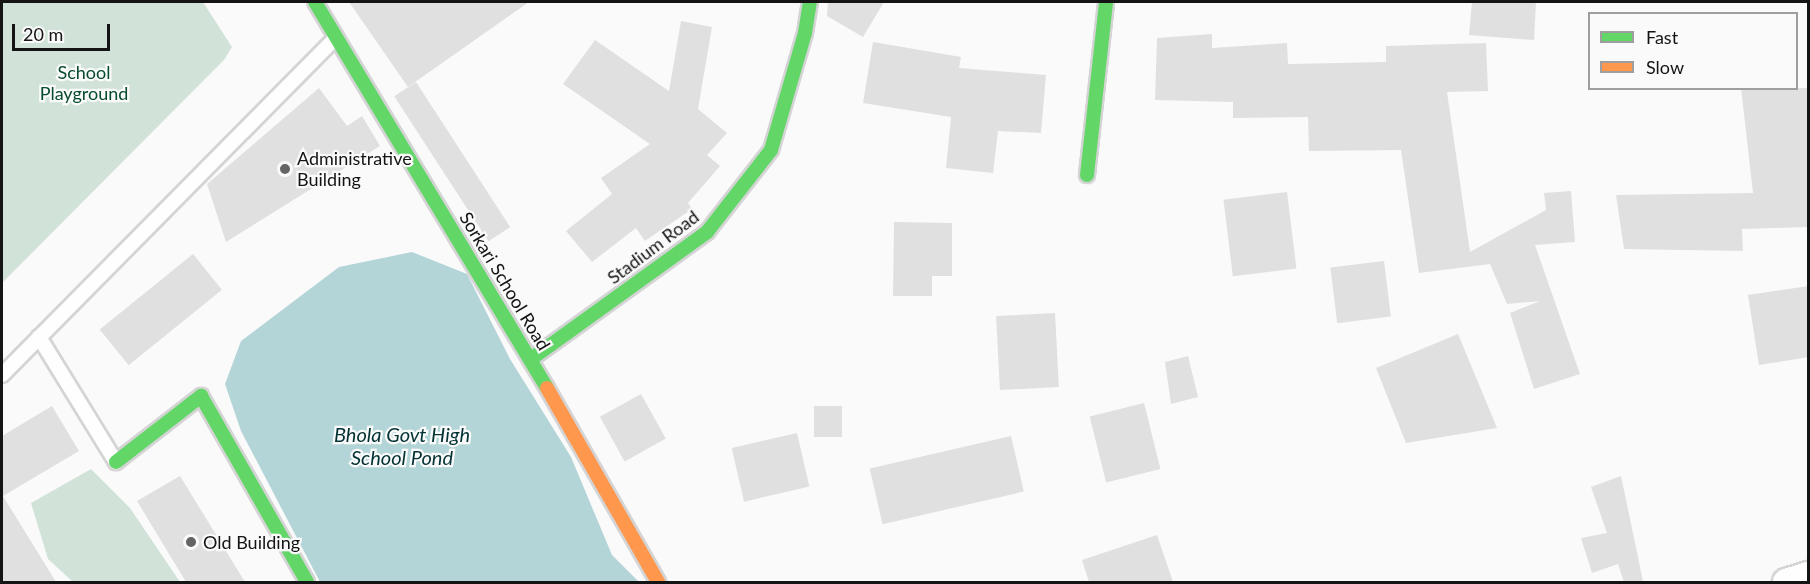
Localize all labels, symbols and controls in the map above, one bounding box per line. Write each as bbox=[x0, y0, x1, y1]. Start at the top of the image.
scale bar bbox=[15, 12, 112, 50]
legend bbox=[1588, 12, 1798, 90]
text: 20 m bbox=[23, 23, 63, 45]
text: Fast bbox=[1646, 26, 1678, 48]
text: Slow bbox=[1646, 56, 1684, 78]
park label: School Playground bbox=[40, 62, 128, 104]
place label: Administrative Building bbox=[297, 148, 412, 190]
marker: Administrative Building bbox=[278, 162, 292, 176]
street label: Stadium Road bbox=[603, 206, 703, 288]
street label: Sorkari School Road bbox=[455, 208, 555, 354]
water label: Bhola Govt High School Pond bbox=[334, 422, 470, 469]
place label: Old Building bbox=[203, 531, 300, 553]
marker: Old Building bbox=[184, 535, 198, 549]

